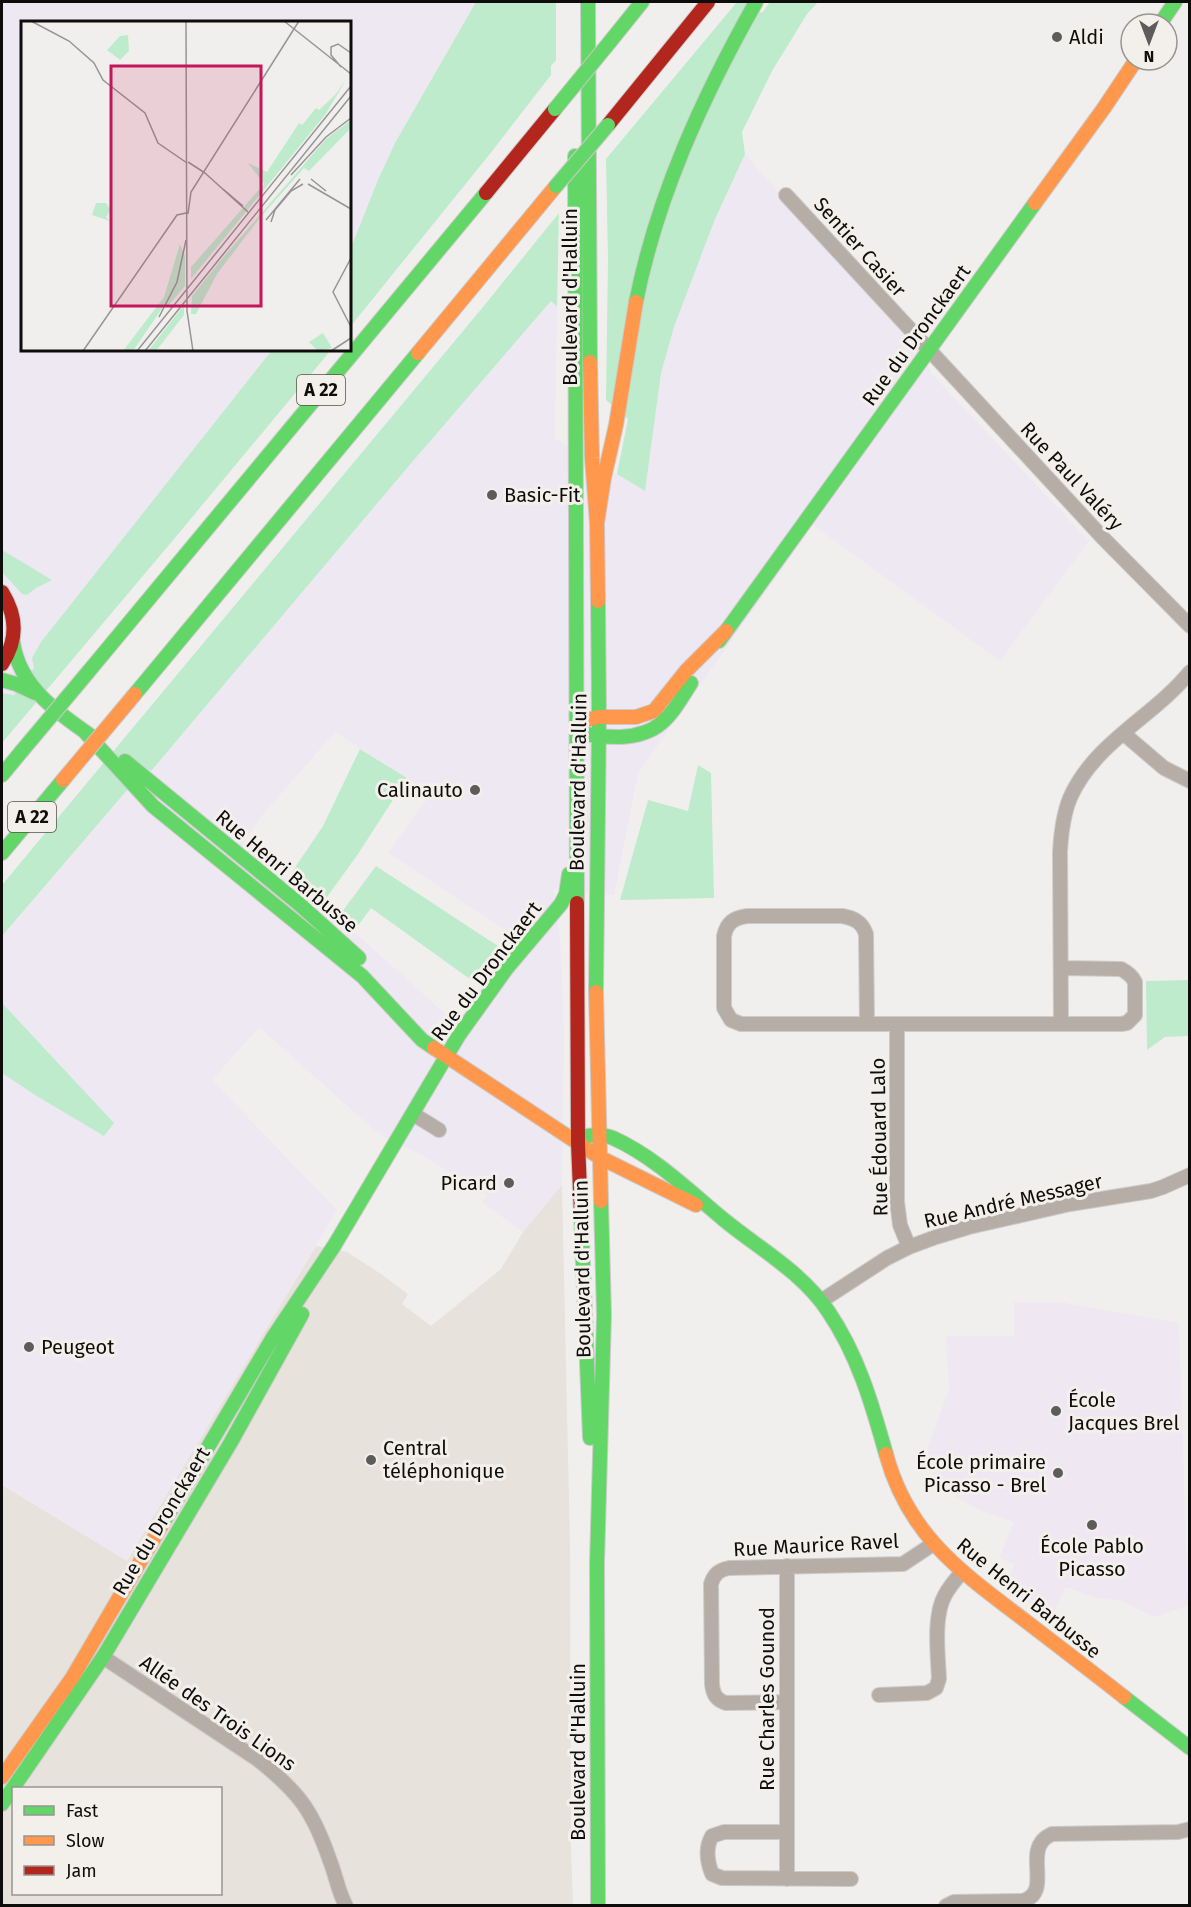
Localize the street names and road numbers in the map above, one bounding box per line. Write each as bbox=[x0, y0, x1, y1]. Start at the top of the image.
street label: Sentier Casier bbox=[809, 192, 911, 302]
street label: Boulevard d'Halluin bbox=[558, 208, 582, 386]
street label: Rue du Dronckaert bbox=[857, 259, 976, 410]
road number: A 22 bbox=[297, 375, 345, 405]
street label: Rue Paul Valéry bbox=[1016, 417, 1128, 535]
street label: Boulevard d'Halluin bbox=[564, 693, 592, 871]
road number: A 22 bbox=[8, 802, 56, 832]
street label: Rue Henri Barbusse bbox=[211, 804, 363, 938]
street label: Rue du Dronckaert bbox=[426, 896, 547, 1045]
street label: Rue Édouard Lalo bbox=[866, 1057, 892, 1217]
street label: Rue André Messager bbox=[921, 1169, 1105, 1233]
street label: Boulevard d'Halluin bbox=[568, 1180, 596, 1358]
street label: Rue du Dronckaert bbox=[107, 1442, 215, 1599]
street label: Rue Maurice Ravel bbox=[733, 1529, 900, 1561]
street label: Rue Henri Barbusse bbox=[952, 1533, 1106, 1663]
street label: Rue Charles Gounod bbox=[755, 1607, 779, 1791]
street label: Allée des Trois Lions bbox=[135, 1650, 301, 1776]
street label: Boulevard d'Halluin bbox=[566, 1663, 590, 1841]

